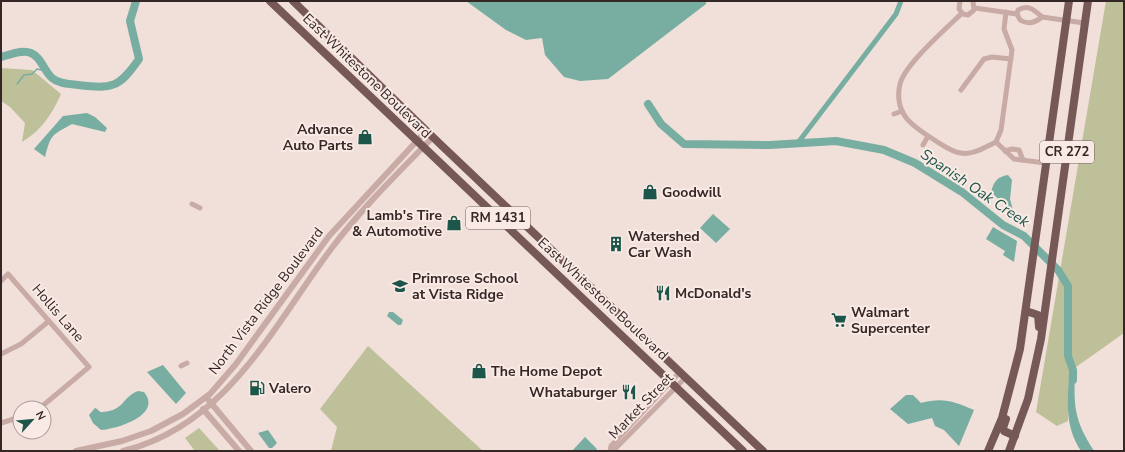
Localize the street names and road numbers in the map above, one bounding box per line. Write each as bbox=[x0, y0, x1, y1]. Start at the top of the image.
street label: East Whitestone Boulevard bbox=[299, 9, 435, 143]
road number: CR 272 bbox=[1040, 141, 1094, 163]
road number: RM 1431 bbox=[466, 207, 530, 229]
street label: North Vista Ridge Boulevard bbox=[204, 224, 328, 378]
street label: East Whitestone Boulevard bbox=[534, 233, 672, 365]
street label: Hollis Lane bbox=[28, 280, 88, 346]
street label: Market Street bbox=[605, 369, 678, 443]

